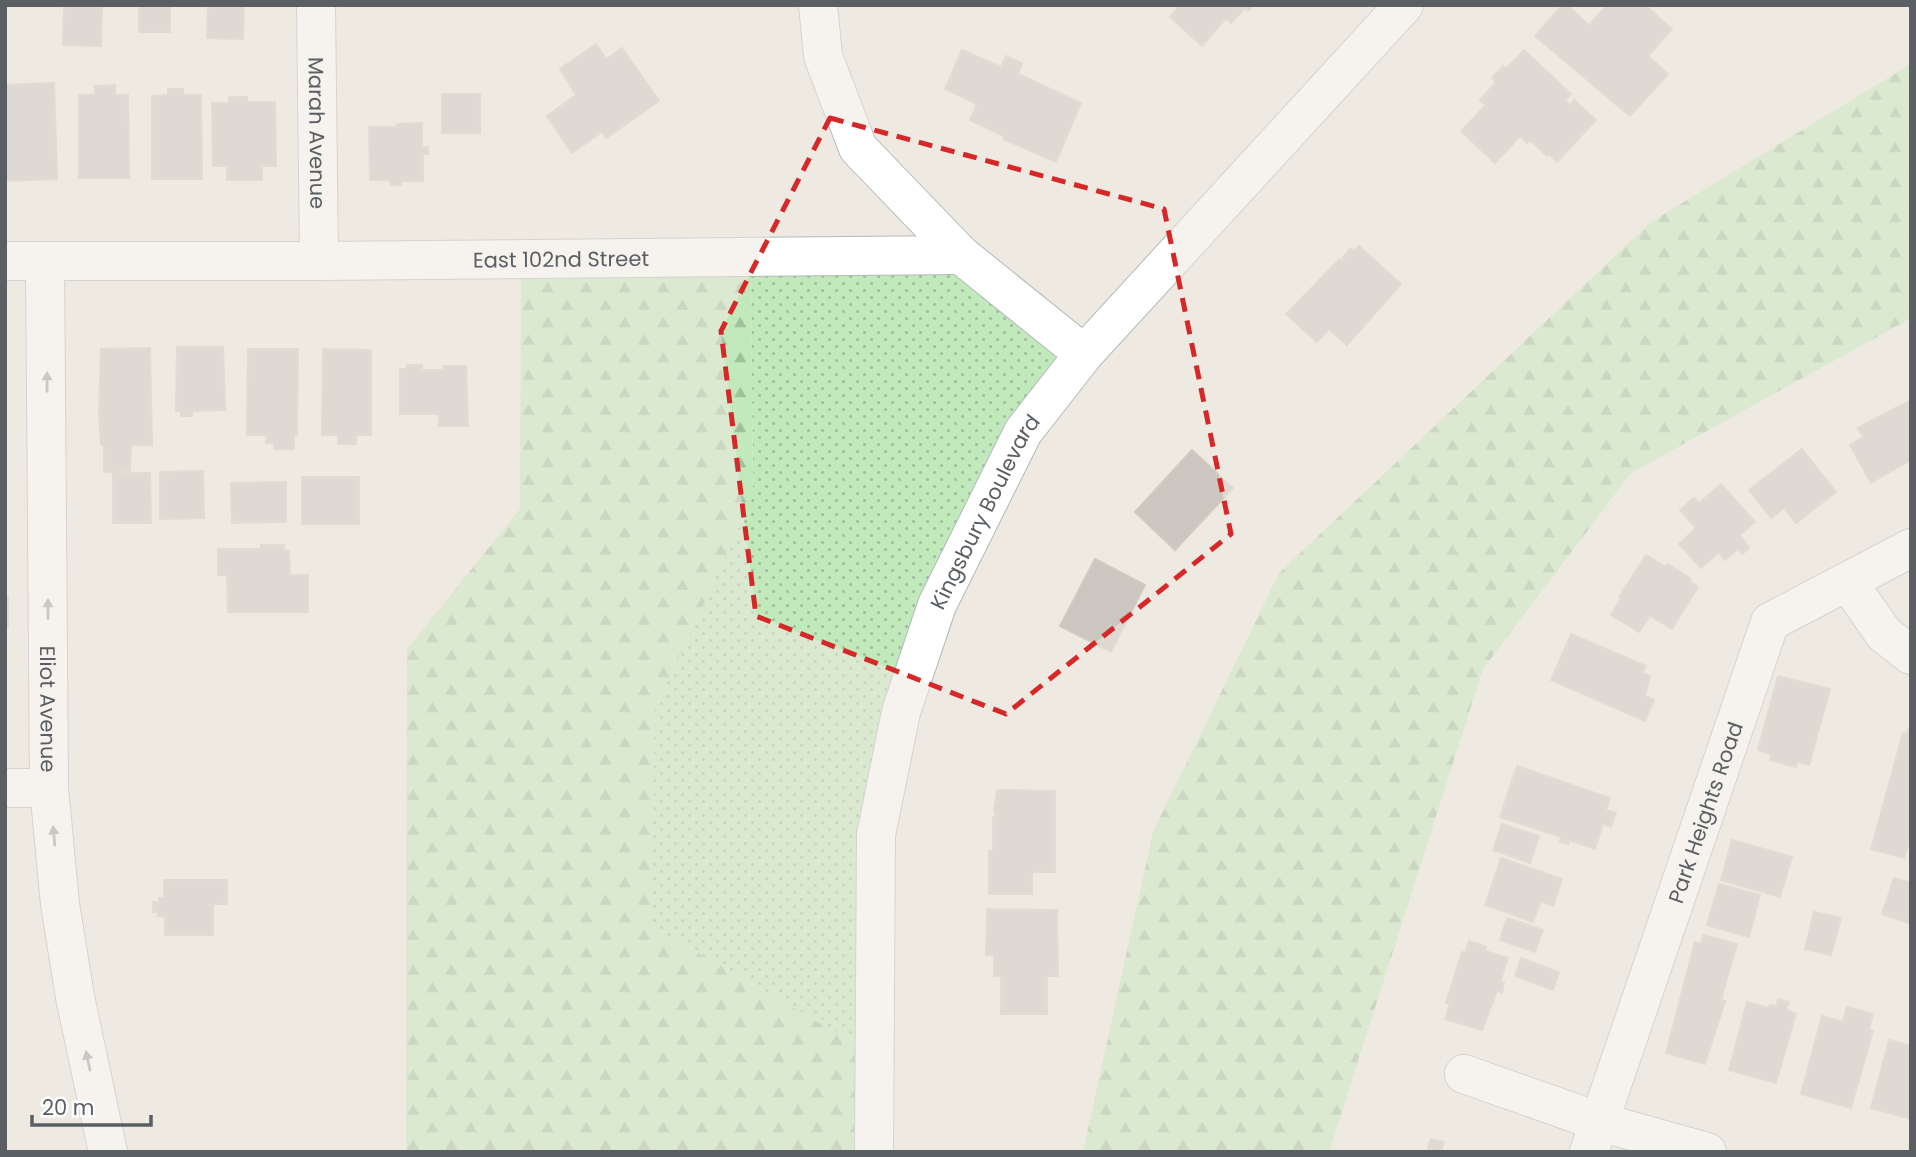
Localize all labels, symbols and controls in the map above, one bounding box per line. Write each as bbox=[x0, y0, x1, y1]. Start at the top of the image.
street label: Marah Avenue bbox=[302, 57, 333, 209]
street label: East 102nd Street bbox=[473, 243, 649, 274]
one-way arrow bbox=[41, 370, 52, 392]
street label: Kingsbury Boulevard bbox=[923, 408, 1046, 614]
one-way arrow bbox=[42, 598, 54, 620]
street label: Eliot Avenue bbox=[33, 646, 63, 772]
street label: Park Heights Road bbox=[1661, 718, 1749, 907]
one-way arrow bbox=[48, 825, 59, 847]
one-way arrow bbox=[83, 1050, 94, 1072]
scale bar bbox=[32, 1084, 150, 1128]
text: 20 m bbox=[42, 1093, 95, 1122]

